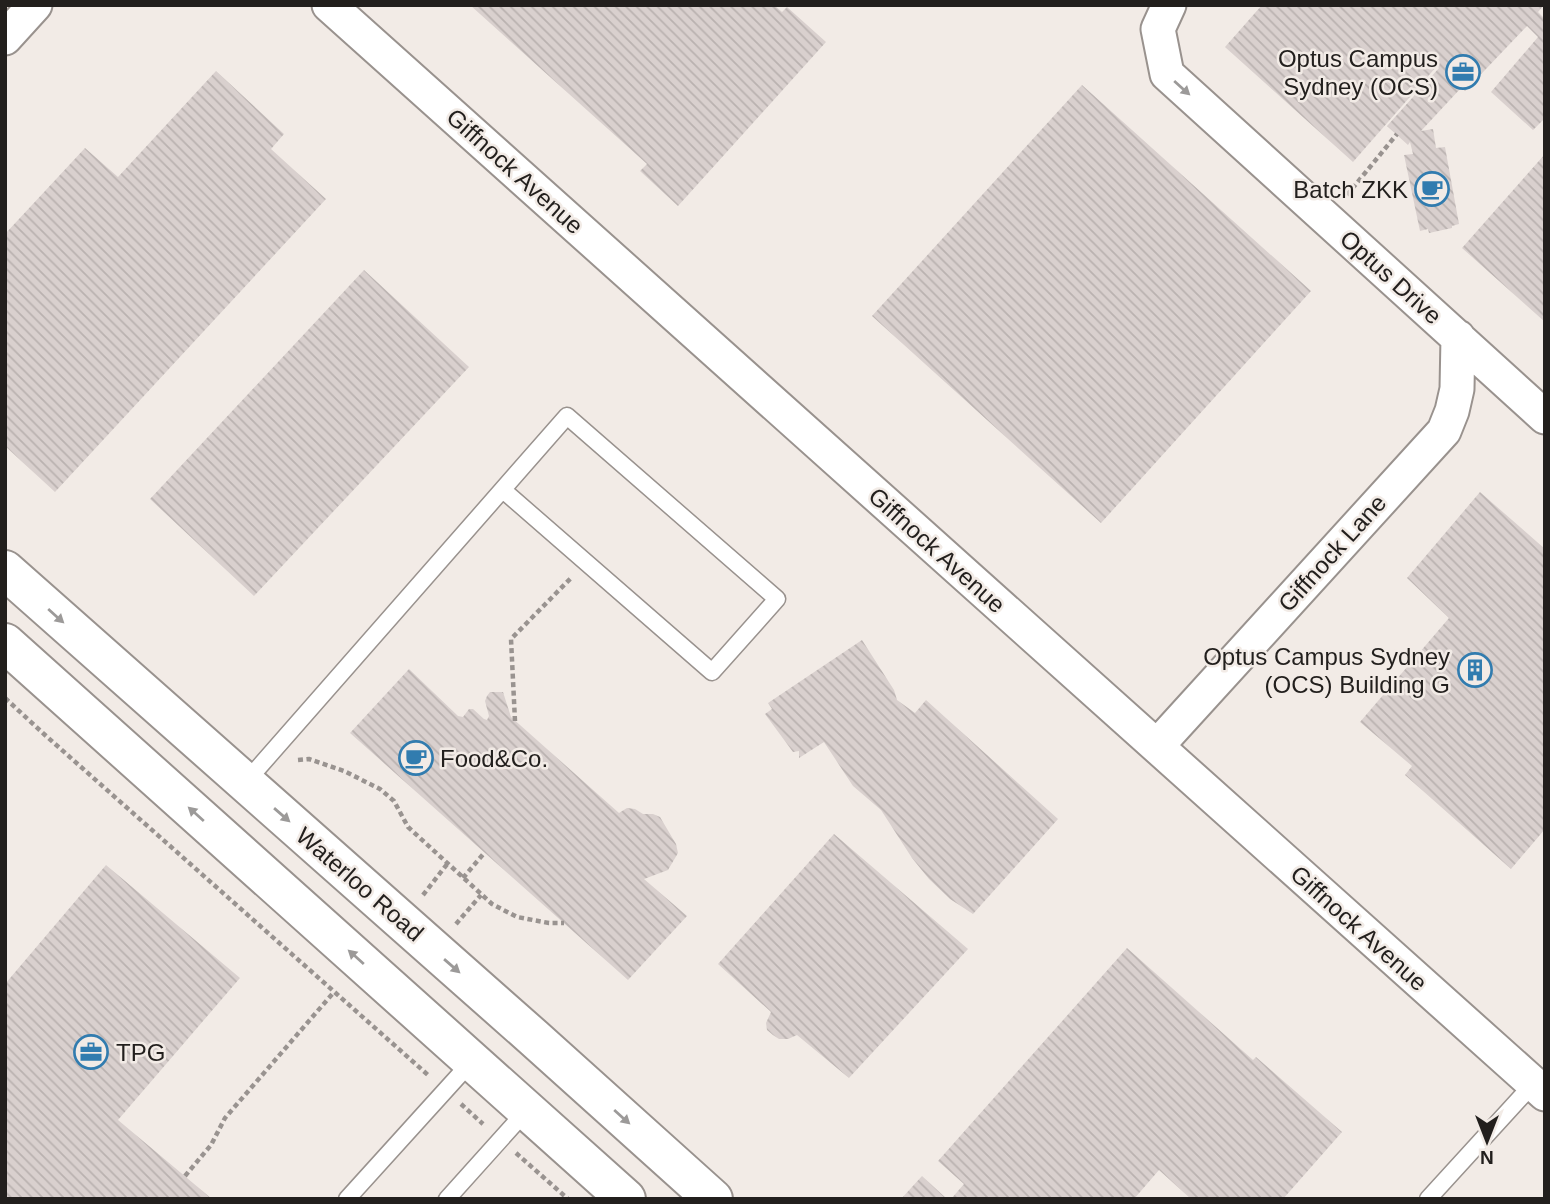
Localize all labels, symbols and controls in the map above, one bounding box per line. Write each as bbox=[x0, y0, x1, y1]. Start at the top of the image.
place label: Optus Campus Sydney (OCS) bbox=[1278, 45, 1438, 100]
office icon: Optus Campus Sydney (OCS) bbox=[1444, 53, 1482, 91]
one-way arrow bbox=[1173, 80, 1191, 96]
street label: Giffnock Avenue bbox=[441, 103, 589, 239]
cafe icon: Batch ZKK bbox=[1413, 170, 1451, 208]
place label: Batch ZKK bbox=[1293, 176, 1408, 203]
street label: Optus Drive bbox=[1335, 225, 1447, 329]
street label: Giffnock Avenue bbox=[863, 482, 1011, 618]
street label: Giffnock Lane bbox=[1273, 489, 1391, 617]
one-way arrow bbox=[48, 607, 65, 623]
place label: Optus Campus Sydney (OCS) Building G bbox=[1203, 643, 1450, 698]
building icon: Optus Campus Sydney (OCS) Building G bbox=[1456, 651, 1494, 689]
cafe icon: Food&Co. bbox=[397, 739, 435, 777]
place label: Food&Co. bbox=[440, 745, 548, 772]
one-way arrow bbox=[187, 806, 205, 822]
one-way arrow bbox=[273, 807, 291, 823]
street label: Waterloo Road bbox=[291, 822, 429, 946]
street label: Giffnock Avenue bbox=[1285, 860, 1433, 996]
one-way arrow bbox=[347, 949, 365, 965]
one-way arrow bbox=[444, 957, 461, 973]
office icon: TPG bbox=[72, 1033, 110, 1071]
place label: TPG bbox=[116, 1039, 165, 1066]
north arrow bbox=[1452, 1106, 1522, 1176]
one-way arrow bbox=[613, 1109, 630, 1125]
text: N bbox=[1480, 1147, 1494, 1168]

